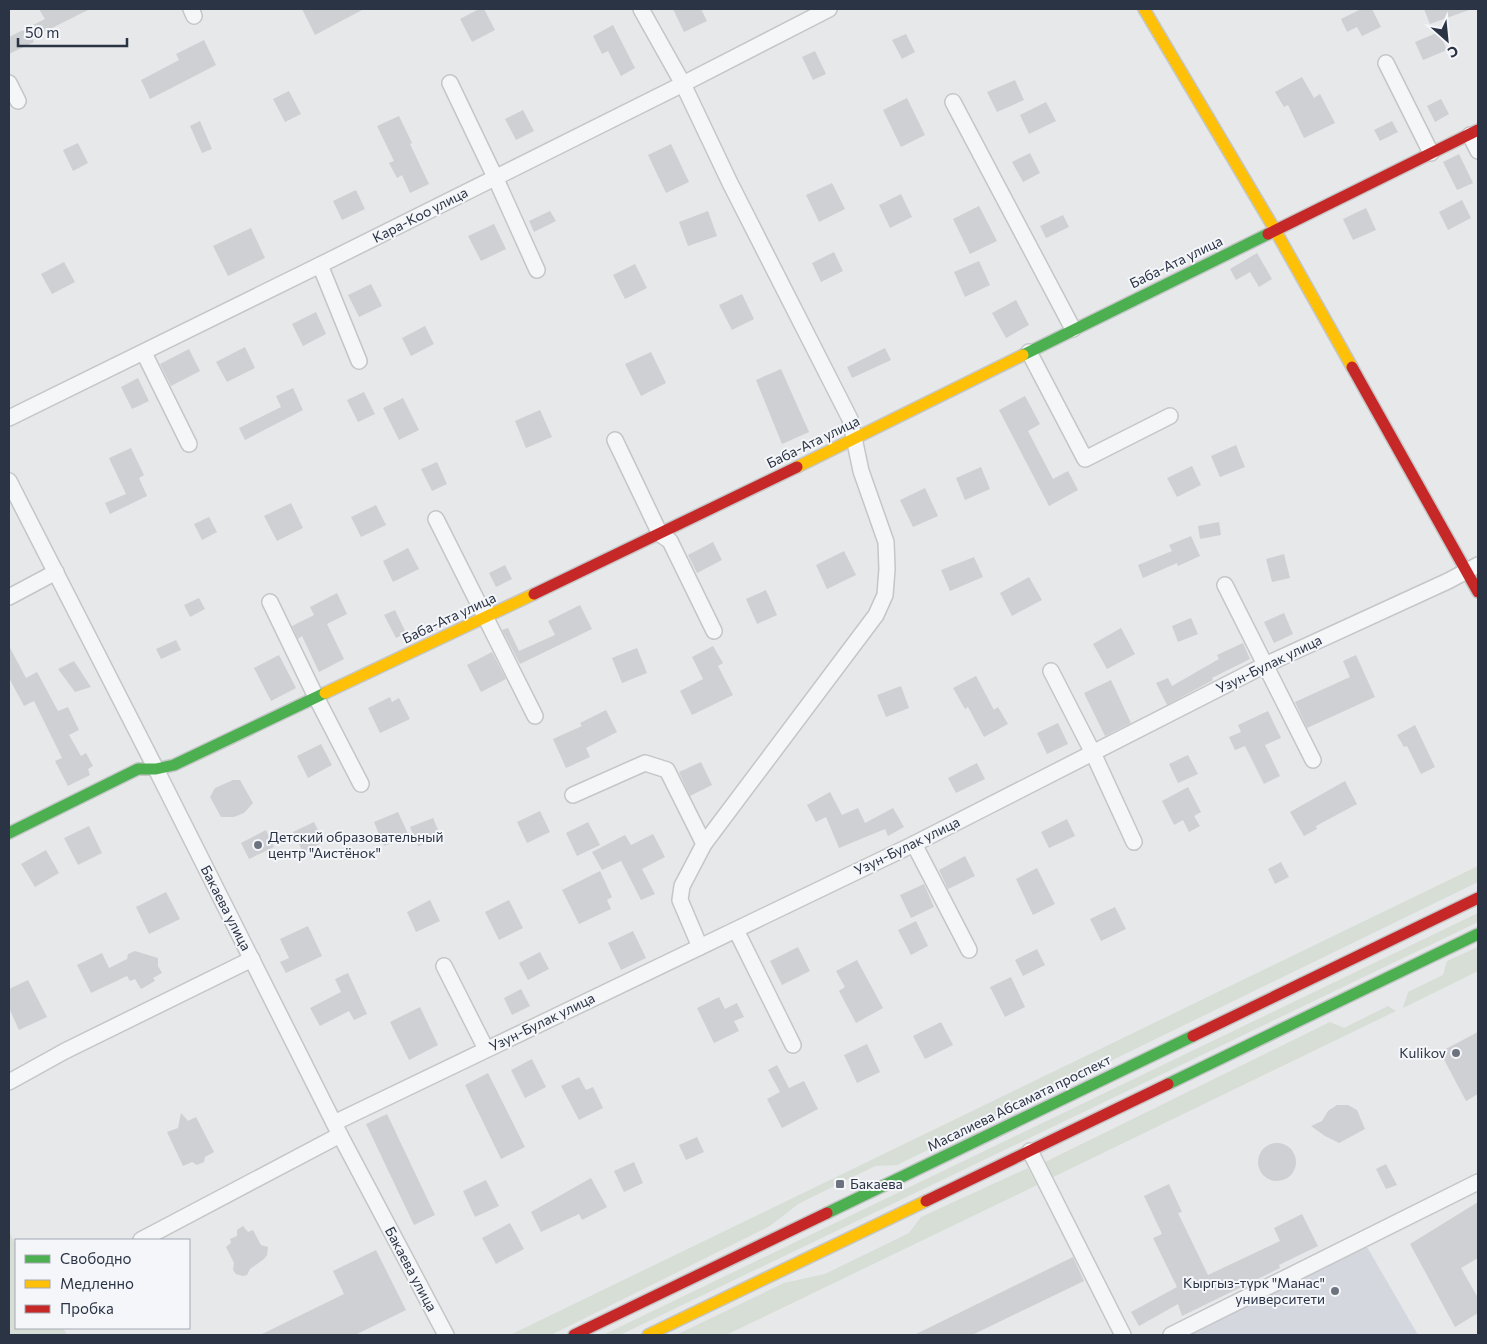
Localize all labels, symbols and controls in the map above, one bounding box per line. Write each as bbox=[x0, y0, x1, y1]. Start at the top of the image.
scale bar bbox=[18, 15, 126, 47]
north arrow bbox=[1422, 15, 1472, 65]
text: 50 m bbox=[25, 23, 59, 41]
text: С bbox=[1445, 42, 1461, 62]
street label: Кара-Коо улица bbox=[369, 183, 470, 246]
street label: Баба-Ата улица bbox=[1127, 232, 1225, 291]
street label: Баба-Ата улица bbox=[764, 412, 862, 471]
street label: Баба-Ата улица bbox=[399, 588, 498, 647]
street label: Узун-Булак улица bbox=[1213, 631, 1324, 696]
street label: Узун-Булак улица bbox=[851, 813, 962, 878]
place label: Детский образовательный центр "Аистёнок" bbox=[268, 828, 443, 861]
marker: Детский образовательный центр "Аистёнок" bbox=[252, 839, 264, 851]
street label: Бакаева улица bbox=[198, 862, 255, 953]
street label: Узун-Булак улица bbox=[486, 989, 597, 1054]
place label: Kulikov bbox=[1399, 1044, 1446, 1061]
marker: Kulikov bbox=[1450, 1047, 1462, 1059]
street label: Масалиева Абсамата проспект bbox=[924, 1050, 1114, 1155]
place label: Бакаева bbox=[850, 1175, 903, 1192]
marker: Бакаева bbox=[834, 1178, 846, 1190]
street label: Бакаева улица bbox=[382, 1223, 441, 1314]
legend bbox=[15, 1239, 190, 1329]
text: Свободно bbox=[60, 1249, 131, 1267]
text: Медленно bbox=[60, 1274, 134, 1292]
place label: Кыргыз-түрк "Манас" университети bbox=[1183, 1274, 1325, 1307]
marker: Кыргыз-түрк "Манас" университети bbox=[1329, 1285, 1341, 1297]
text: Пробка bbox=[60, 1299, 114, 1317]

